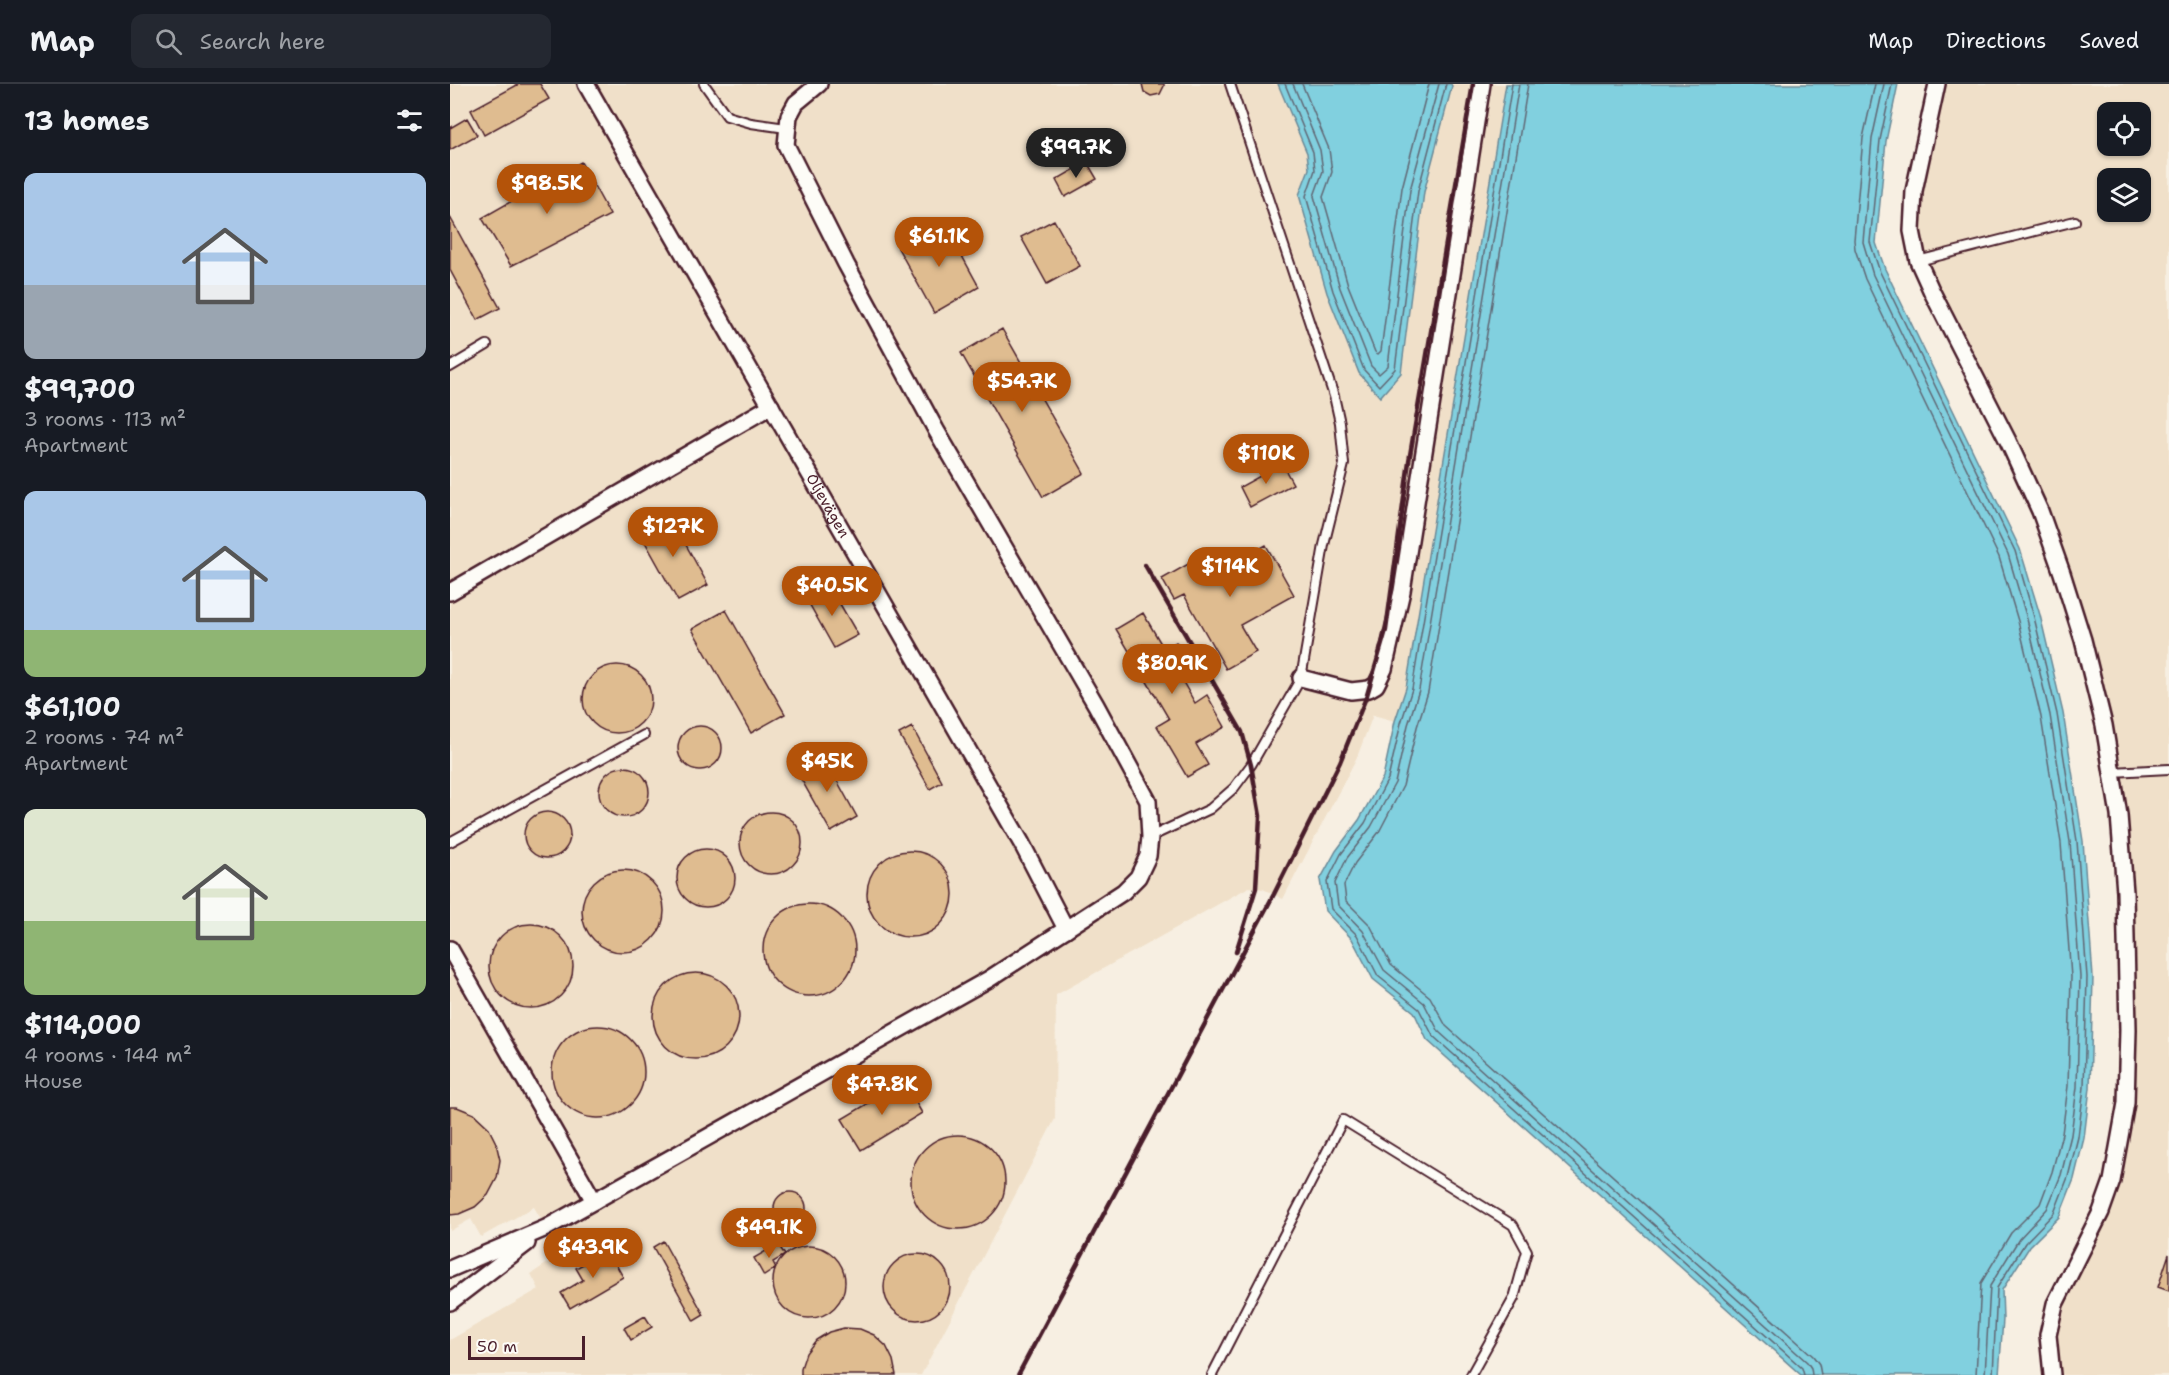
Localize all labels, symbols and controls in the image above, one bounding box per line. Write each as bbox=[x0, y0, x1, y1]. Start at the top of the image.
search box bbox=[131, 14, 551, 68]
text: Map bbox=[30, 22, 95, 60]
icon: search bbox=[152, 25, 185, 58]
text: Search here bbox=[200, 27, 325, 56]
text: Map bbox=[1868, 27, 1913, 55]
text: Directions bbox=[1946, 27, 2046, 55]
text: Saved bbox=[2079, 27, 2139, 55]
map controls bbox=[2097, 102, 2151, 222]
button: locate bbox=[2097, 102, 2151, 156]
text: 13 homes bbox=[24, 103, 150, 138]
icon: filters bbox=[393, 104, 426, 137]
pin: $99.7K bbox=[1027, 128, 1125, 179]
text: $99.7K bbox=[1040, 134, 1112, 160]
pin: $98.5K bbox=[498, 164, 596, 215]
button: layers bbox=[2097, 168, 2151, 222]
text: $98.5K bbox=[511, 170, 583, 196]
icon: home bbox=[171, 212, 279, 320]
pin: $61.1K bbox=[890, 217, 988, 268]
text: $61.1K bbox=[909, 223, 969, 249]
pin: $54.7K bbox=[973, 362, 1071, 413]
text: $54.7K bbox=[987, 368, 1057, 394]
text: $99,700 bbox=[24, 371, 135, 406]
text: 3 rooms · 113 m² bbox=[24, 406, 186, 432]
text: Apartment bbox=[24, 432, 128, 458]
pin: $110K bbox=[1224, 434, 1308, 485]
text: $110K bbox=[1237, 440, 1295, 466]
street label: Oljevägen bbox=[801, 470, 854, 541]
pin: $127K bbox=[631, 507, 715, 558]
text: $127K bbox=[642, 513, 704, 539]
icon: home bbox=[171, 530, 279, 638]
pin: $114K bbox=[1188, 547, 1272, 598]
text: $114K bbox=[1201, 553, 1259, 579]
pin: $40.5K bbox=[783, 566, 881, 617]
text: $40.5K bbox=[796, 572, 868, 598]
pin: $80.9K bbox=[1123, 644, 1221, 695]
text: $80.9K bbox=[1136, 650, 1208, 676]
text: $61,100 bbox=[24, 689, 121, 724]
text: 2 rooms · 74 m² bbox=[24, 724, 184, 750]
pin: $45K bbox=[791, 742, 863, 793]
text: $45K bbox=[800, 748, 854, 774]
text: Apartment bbox=[24, 750, 128, 776]
icon: home bbox=[171, 848, 279, 956]
text: $114,000 bbox=[24, 1007, 141, 1042]
text: 4 rooms · 144 m² bbox=[24, 1042, 192, 1068]
pin: $47.8K bbox=[833, 1065, 931, 1116]
text: House bbox=[24, 1068, 83, 1094]
text: $47.8K bbox=[846, 1071, 918, 1097]
pin: $49.1K bbox=[720, 1208, 818, 1259]
text: $49.1K bbox=[735, 1214, 803, 1240]
pin: $43.9K bbox=[544, 1228, 642, 1279]
text: $43.9K bbox=[558, 1234, 628, 1260]
scale bar bbox=[468, 1333, 585, 1360]
text: 50 m bbox=[477, 1336, 517, 1357]

